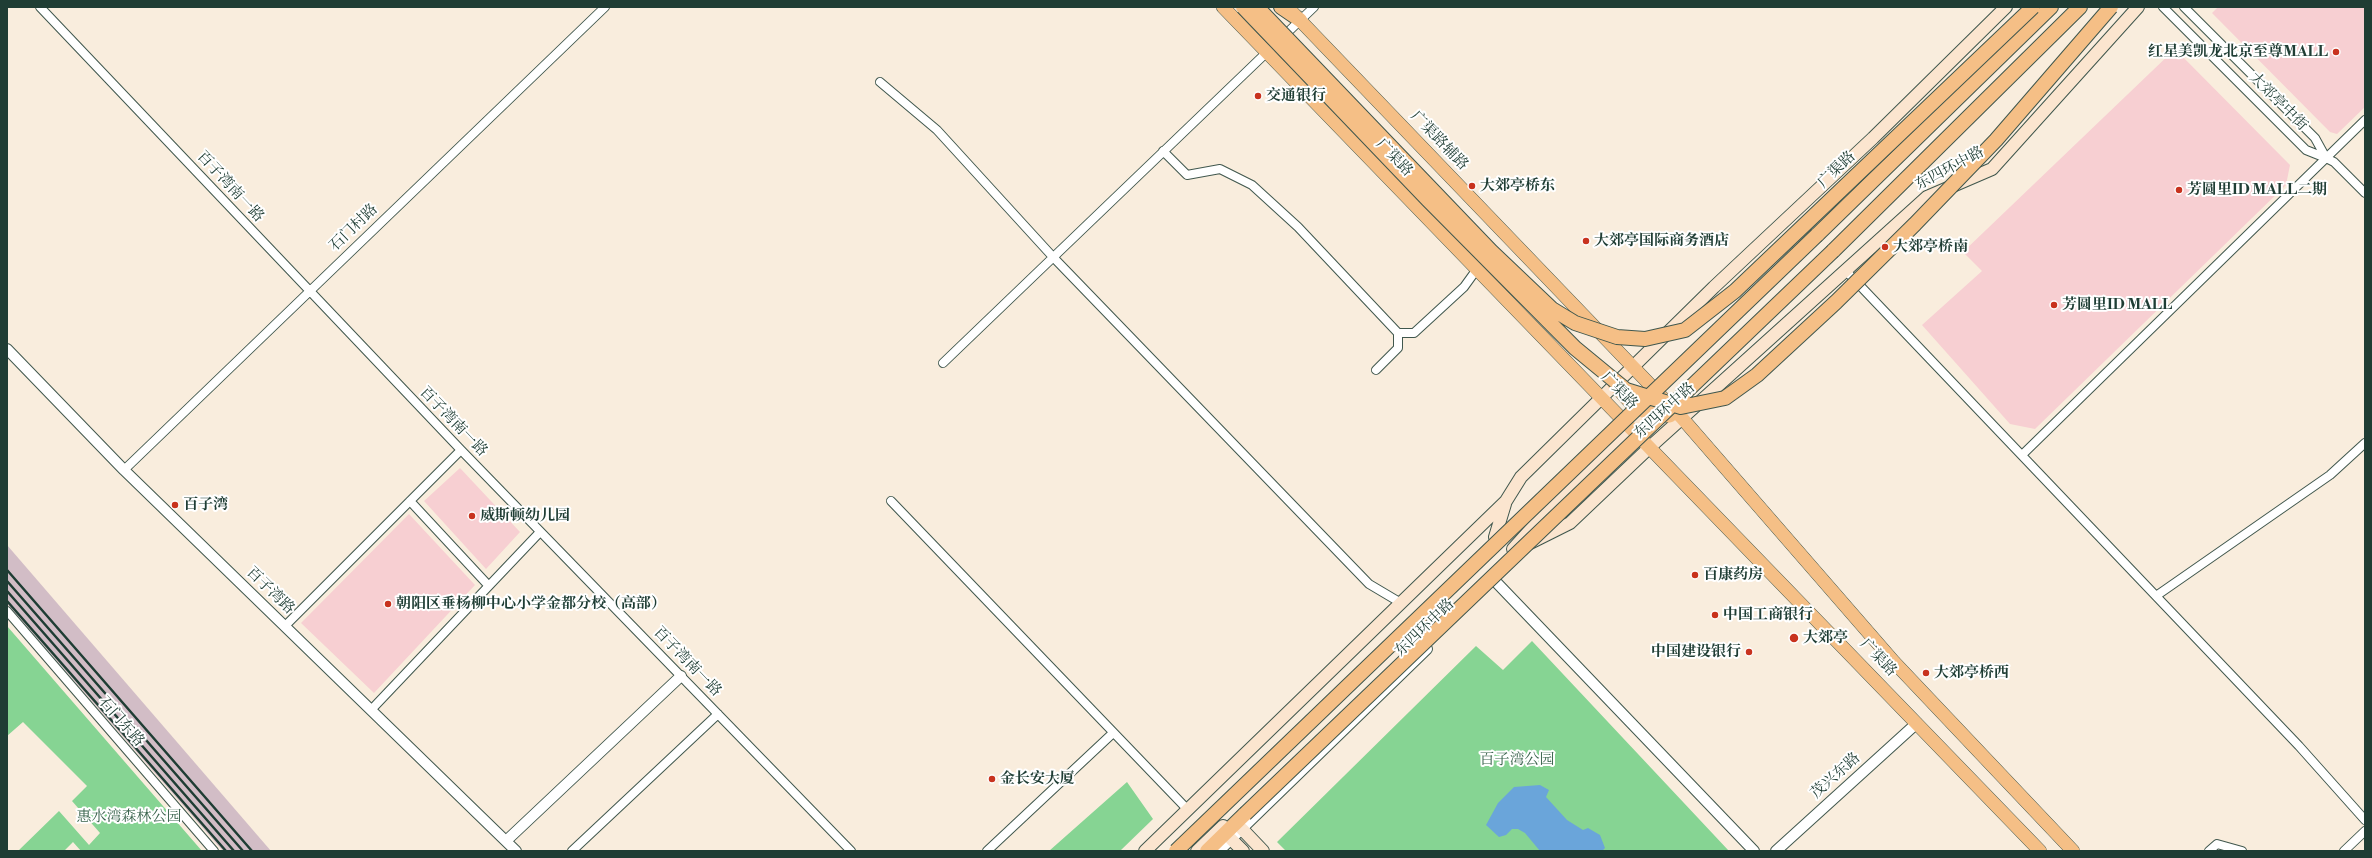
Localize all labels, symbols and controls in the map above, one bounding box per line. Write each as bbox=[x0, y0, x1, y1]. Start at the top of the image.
place label: 红星美凯龙北京至尊MALL bbox=[2148, 43, 2328, 61]
marker: 红星美凯龙北京至尊MALL bbox=[2331, 47, 2341, 57]
street label: 大郊亭中街 bbox=[2245, 69, 2311, 135]
place label: 交通银行 bbox=[1266, 87, 1326, 105]
marker: 交通银行 bbox=[1253, 91, 1263, 101]
street label: 广渠路辅路 bbox=[1406, 108, 1472, 174]
street label: 广渠路 bbox=[1372, 136, 1416, 180]
street label: 东四环中路 bbox=[1913, 143, 1987, 195]
street label: 百子湾南一路 bbox=[193, 148, 267, 226]
street label: 广渠路 bbox=[1815, 148, 1859, 192]
place label: 大郊亭桥东 bbox=[1480, 177, 1555, 195]
marker: 大郊亭桥东 bbox=[1467, 181, 1477, 191]
place label: 芳圆里ID MALL二期 bbox=[2187, 181, 2327, 199]
marker: 芳圆里ID MALL二期 bbox=[2174, 185, 2184, 195]
street label: 石门村路 bbox=[326, 201, 382, 255]
place label: 大郊亭国际商务酒店 bbox=[1594, 232, 1729, 250]
marker: 大郊亭国际商务酒店 bbox=[1581, 236, 1591, 246]
place label: 大郊亭桥南 bbox=[1893, 238, 1968, 256]
marker: 大郊亭桥南 bbox=[1880, 242, 1890, 252]
place label: 芳圆里ID MALL bbox=[2062, 296, 2172, 314]
marker: 芳圆里ID MALL bbox=[2049, 300, 2059, 310]
street label: 广渠路 bbox=[1597, 369, 1641, 413]
street label: 东四环中路 bbox=[1631, 379, 1699, 443]
street label: 百子湾南一路 bbox=[415, 383, 491, 461]
place label: 百子湾 bbox=[183, 496, 228, 514]
marker: 百子湾 bbox=[170, 500, 180, 510]
place label: 威斯顿幼儿园 bbox=[480, 507, 570, 525]
marker: 威斯顿幼儿园 bbox=[467, 511, 477, 521]
street label: 百子湾路 bbox=[242, 564, 298, 618]
place label: 百康药房 bbox=[1703, 566, 1763, 584]
marker: 百康药房 bbox=[1690, 570, 1700, 580]
place label: 朝阳区垂杨柳中心小学金都分校（高部） bbox=[396, 595, 666, 613]
street label: 东四环中路 bbox=[1392, 595, 1458, 661]
marker: 朝阳区垂杨柳中心小学金都分校（高部） bbox=[383, 599, 393, 609]
place label: 中国工商银行 bbox=[1723, 606, 1813, 624]
marker: 中国工商银行 bbox=[1710, 610, 1720, 620]
street label: 百子湾南一路 bbox=[649, 623, 725, 701]
place label: 大郊亭 bbox=[1803, 629, 1848, 647]
marker: 大郊亭 bbox=[1788, 632, 1800, 644]
street label: 广渠路 bbox=[1856, 636, 1900, 680]
place label: 中国建设银行 bbox=[1651, 643, 1741, 661]
marker: 中国建设银行 bbox=[1744, 647, 1754, 657]
place label: 大郊亭桥西 bbox=[1934, 664, 2009, 682]
marker: 大郊亭桥西 bbox=[1921, 668, 1931, 678]
street label: 石门东路 bbox=[95, 693, 147, 751]
street label: 茂兴东路 bbox=[1808, 749, 1864, 803]
park label: 百子湾公园 bbox=[1480, 751, 1554, 769]
place label: 金长安大厦 bbox=[1000, 770, 1075, 788]
marker: 金长安大厦 bbox=[987, 774, 997, 784]
park label: 惠水湾森林公园 bbox=[77, 808, 181, 826]

